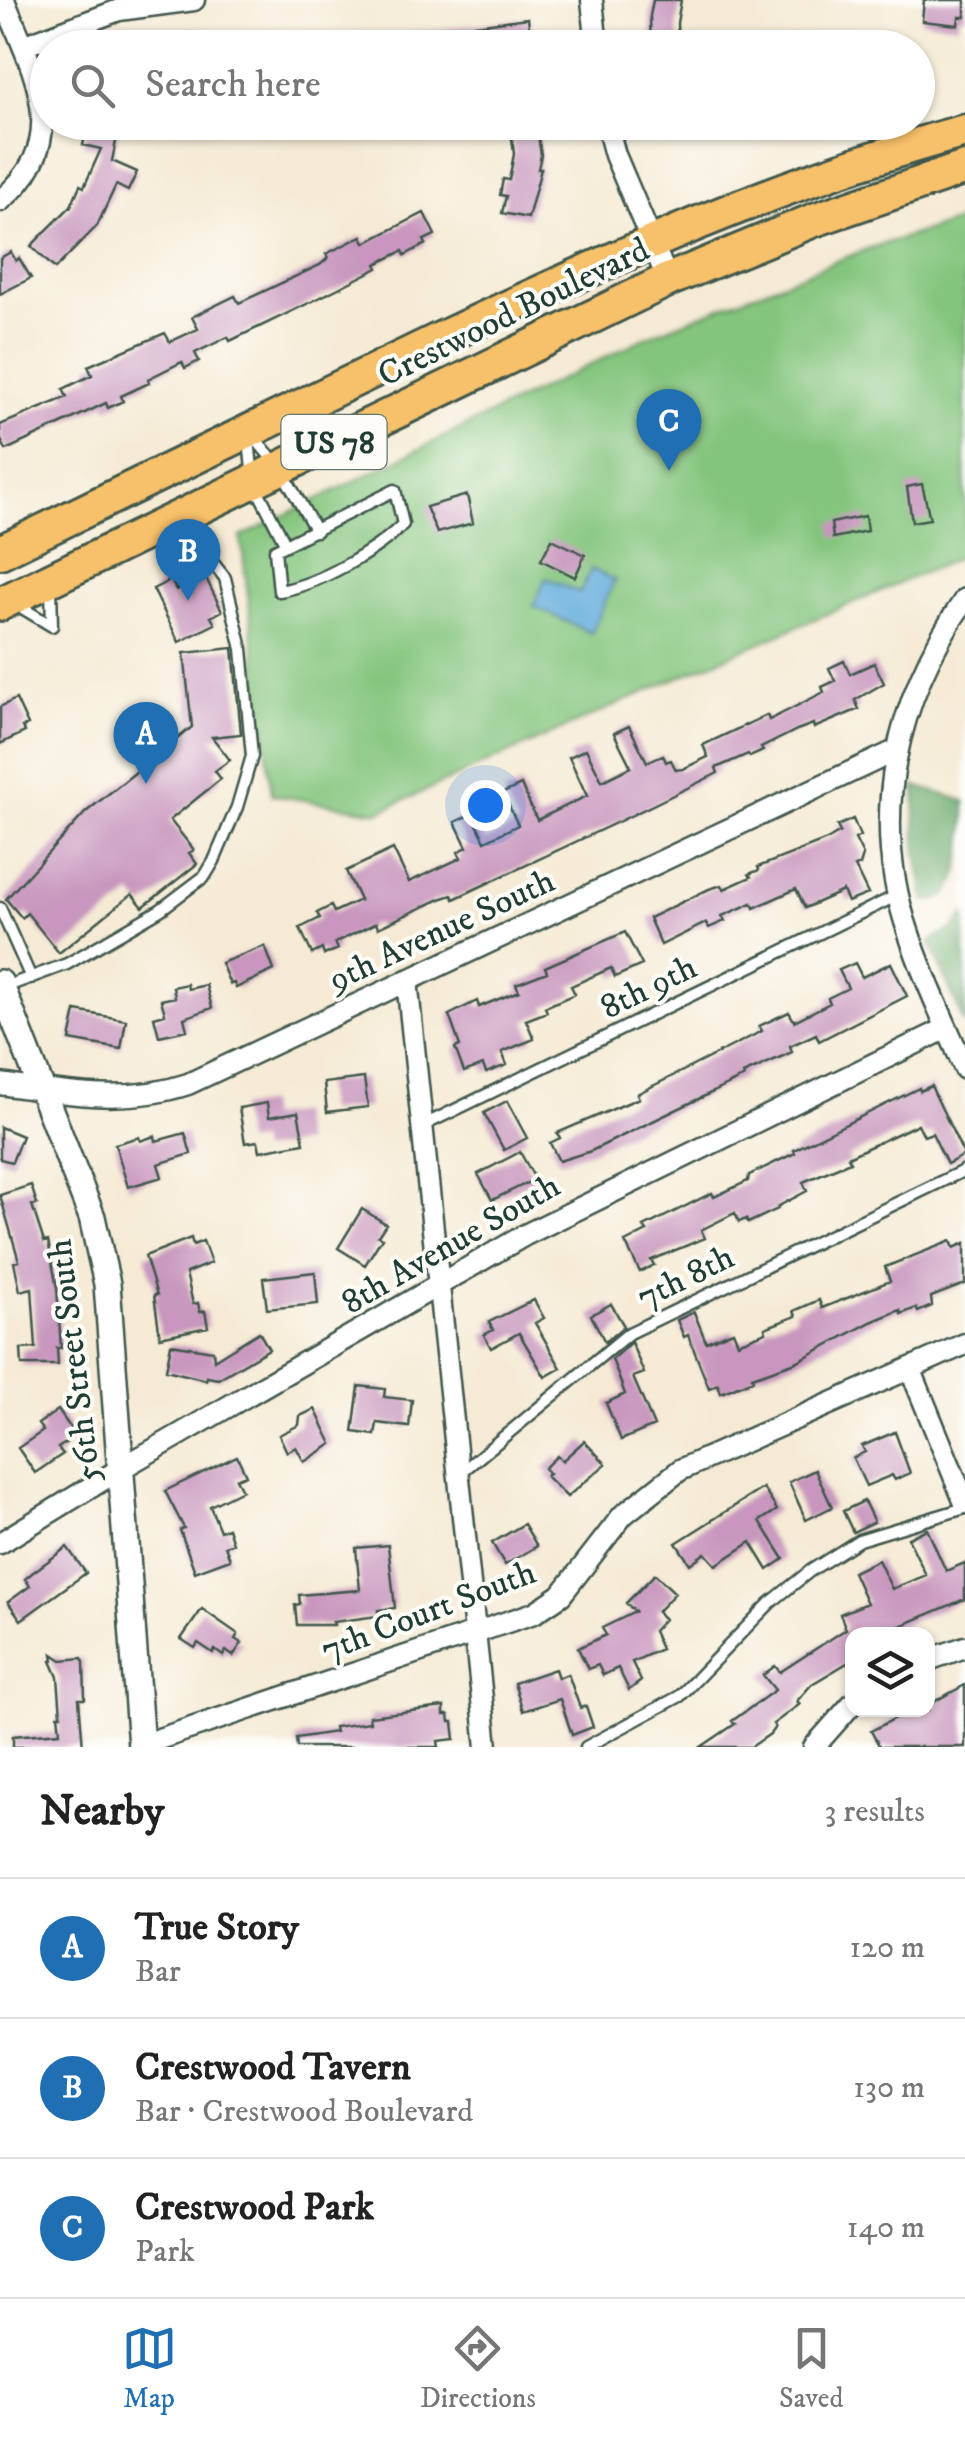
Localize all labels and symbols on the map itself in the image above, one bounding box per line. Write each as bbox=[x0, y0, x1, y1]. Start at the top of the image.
street label: Crestwood Boulevard bbox=[371, 228, 657, 398]
pin: C bbox=[636, 388, 702, 471]
road number: US 78 bbox=[282, 415, 386, 469]
pin: B bbox=[156, 518, 220, 601]
pin: A bbox=[114, 702, 178, 784]
your location bbox=[460, 780, 511, 831]
street label: 9th Avenue South bbox=[320, 859, 562, 1003]
street label: 8th 9th bbox=[594, 946, 704, 1030]
street label: 8th Avenue South bbox=[334, 1164, 568, 1325]
street label: 7th 8th bbox=[630, 1236, 742, 1320]
street label: 56th Street South bbox=[38, 1237, 112, 1485]
street label: 7th Court South bbox=[315, 1551, 542, 1673]

